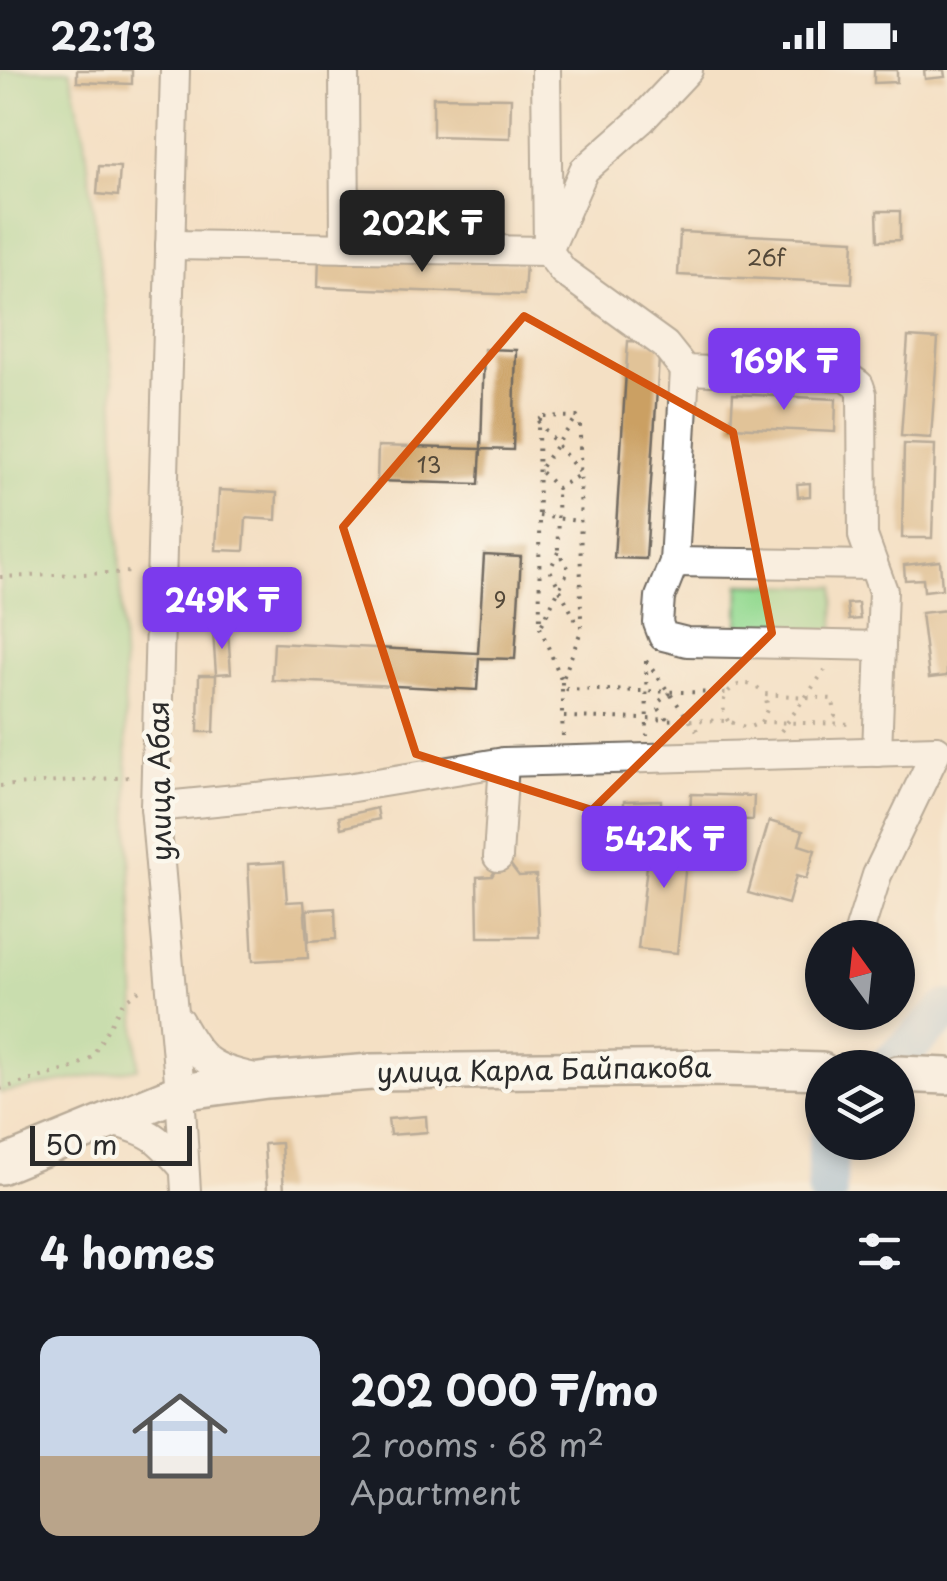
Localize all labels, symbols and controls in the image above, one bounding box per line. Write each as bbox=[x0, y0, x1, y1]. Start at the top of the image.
text: 22:13 bbox=[50, 7, 156, 64]
pin: 202K ₸ bbox=[341, 190, 503, 275]
text: 202K ₸ bbox=[362, 198, 482, 246]
house number: 26f bbox=[747, 240, 787, 273]
pin: 169K ₸ bbox=[703, 328, 865, 413]
text: 169K ₸ bbox=[730, 336, 838, 384]
house number: 13 bbox=[417, 447, 441, 480]
pin: 249K ₸ bbox=[141, 567, 303, 652]
text: 249K ₸ bbox=[165, 575, 279, 623]
house number: 9 bbox=[494, 582, 506, 615]
street label: улица Абая bbox=[136, 700, 181, 862]
pin: 542K ₸ bbox=[583, 806, 745, 891]
text: 542K ₸ bbox=[604, 814, 724, 862]
north arrow bbox=[805, 920, 915, 1030]
map controls bbox=[805, 920, 915, 1160]
street label: улица Карла Байпакова bbox=[376, 1044, 712, 1093]
button: layers bbox=[805, 1050, 915, 1160]
scale bar bbox=[30, 1121, 192, 1166]
text: 50 m bbox=[45, 1122, 118, 1165]
text: 4 homes bbox=[40, 1220, 215, 1283]
icon: filters bbox=[852, 1224, 907, 1279]
text: 202 000 ₸/mo bbox=[350, 1357, 658, 1420]
icon: home bbox=[120, 1376, 240, 1496]
text: 2 rooms · 68 m² bbox=[350, 1420, 604, 1468]
text: Apartment bbox=[350, 1468, 521, 1516]

